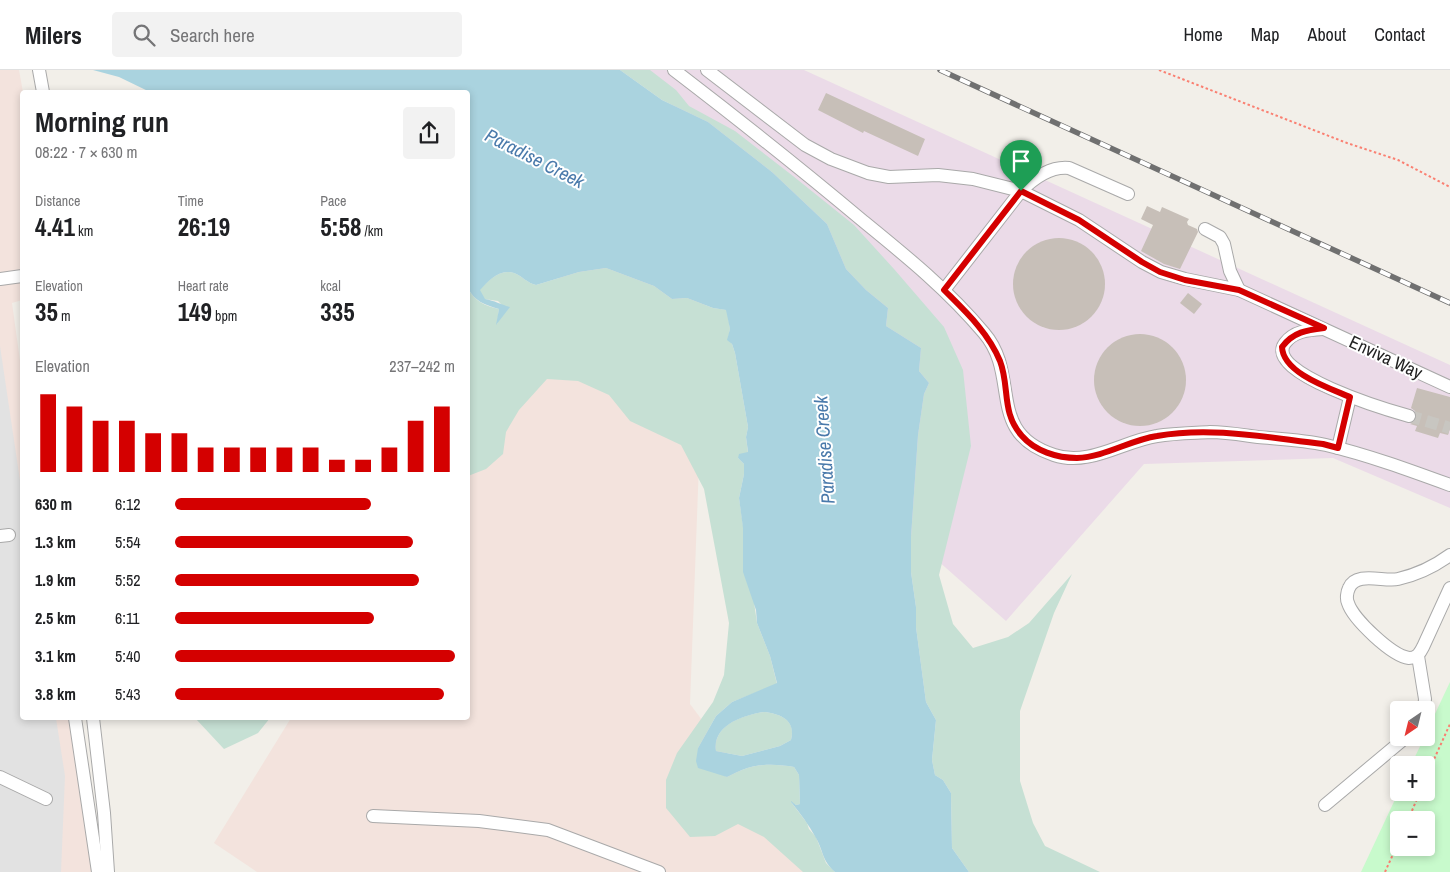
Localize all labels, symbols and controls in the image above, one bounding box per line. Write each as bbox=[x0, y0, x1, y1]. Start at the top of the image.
search box bbox=[112, 12, 462, 57]
text: Milers bbox=[25, 19, 82, 51]
icon: search bbox=[130, 21, 158, 49]
text: Search here bbox=[170, 22, 255, 48]
text: Home bbox=[1183, 22, 1223, 47]
text: Map bbox=[1251, 22, 1280, 47]
text: About bbox=[1308, 22, 1346, 47]
text: Contact bbox=[1374, 22, 1425, 47]
text: Morning run bbox=[35, 103, 169, 141]
button: share bbox=[403, 107, 455, 159]
water label: Paradise Creek bbox=[481, 122, 590, 195]
pin bbox=[1000, 140, 1042, 191]
text: 08:22 · 7 × 630 m bbox=[35, 141, 138, 163]
icon: arrive bbox=[1007, 147, 1035, 175]
text: Distance bbox=[35, 192, 80, 210]
text: Time bbox=[178, 192, 204, 210]
text: Pace bbox=[320, 192, 347, 210]
text: 4.41 bbox=[35, 210, 75, 244]
text: 26:19 bbox=[178, 210, 230, 244]
text: 5:58 bbox=[320, 210, 361, 244]
text: km bbox=[75, 222, 93, 240]
text: /km bbox=[361, 222, 383, 240]
text: Elevation bbox=[35, 277, 83, 295]
text: Heart rate bbox=[178, 277, 229, 295]
text: kcal bbox=[320, 277, 341, 295]
text: 35 bbox=[35, 295, 58, 329]
text: 149 bbox=[178, 295, 212, 329]
text: 335 bbox=[320, 295, 355, 329]
text: m bbox=[58, 307, 71, 325]
text: bpm bbox=[212, 307, 237, 325]
street label: Enviva Way bbox=[1345, 329, 1427, 385]
text: Elevation bbox=[35, 355, 90, 377]
text: 237–242 m bbox=[389, 355, 455, 377]
water label: Paradise Creek bbox=[807, 394, 841, 505]
text: 630 m bbox=[35, 493, 72, 515]
text: 6:12 bbox=[115, 493, 141, 515]
text: 1.3 km bbox=[35, 531, 76, 553]
text: 5:54 bbox=[115, 531, 141, 553]
text: 1.9 km bbox=[35, 569, 76, 591]
text: 5:52 bbox=[115, 569, 141, 591]
text: 2.5 km bbox=[35, 607, 76, 629]
text: 6:11 bbox=[115, 607, 140, 629]
text: 3.1 km bbox=[35, 645, 76, 667]
text: 5:40 bbox=[115, 645, 141, 667]
text: 3.8 km bbox=[35, 683, 76, 705]
text: 5:43 bbox=[115, 683, 141, 705]
north arrow bbox=[1390, 701, 1435, 746]
map controls bbox=[1390, 701, 1435, 856]
button: + bbox=[1390, 756, 1435, 801]
button: − bbox=[1390, 811, 1435, 856]

